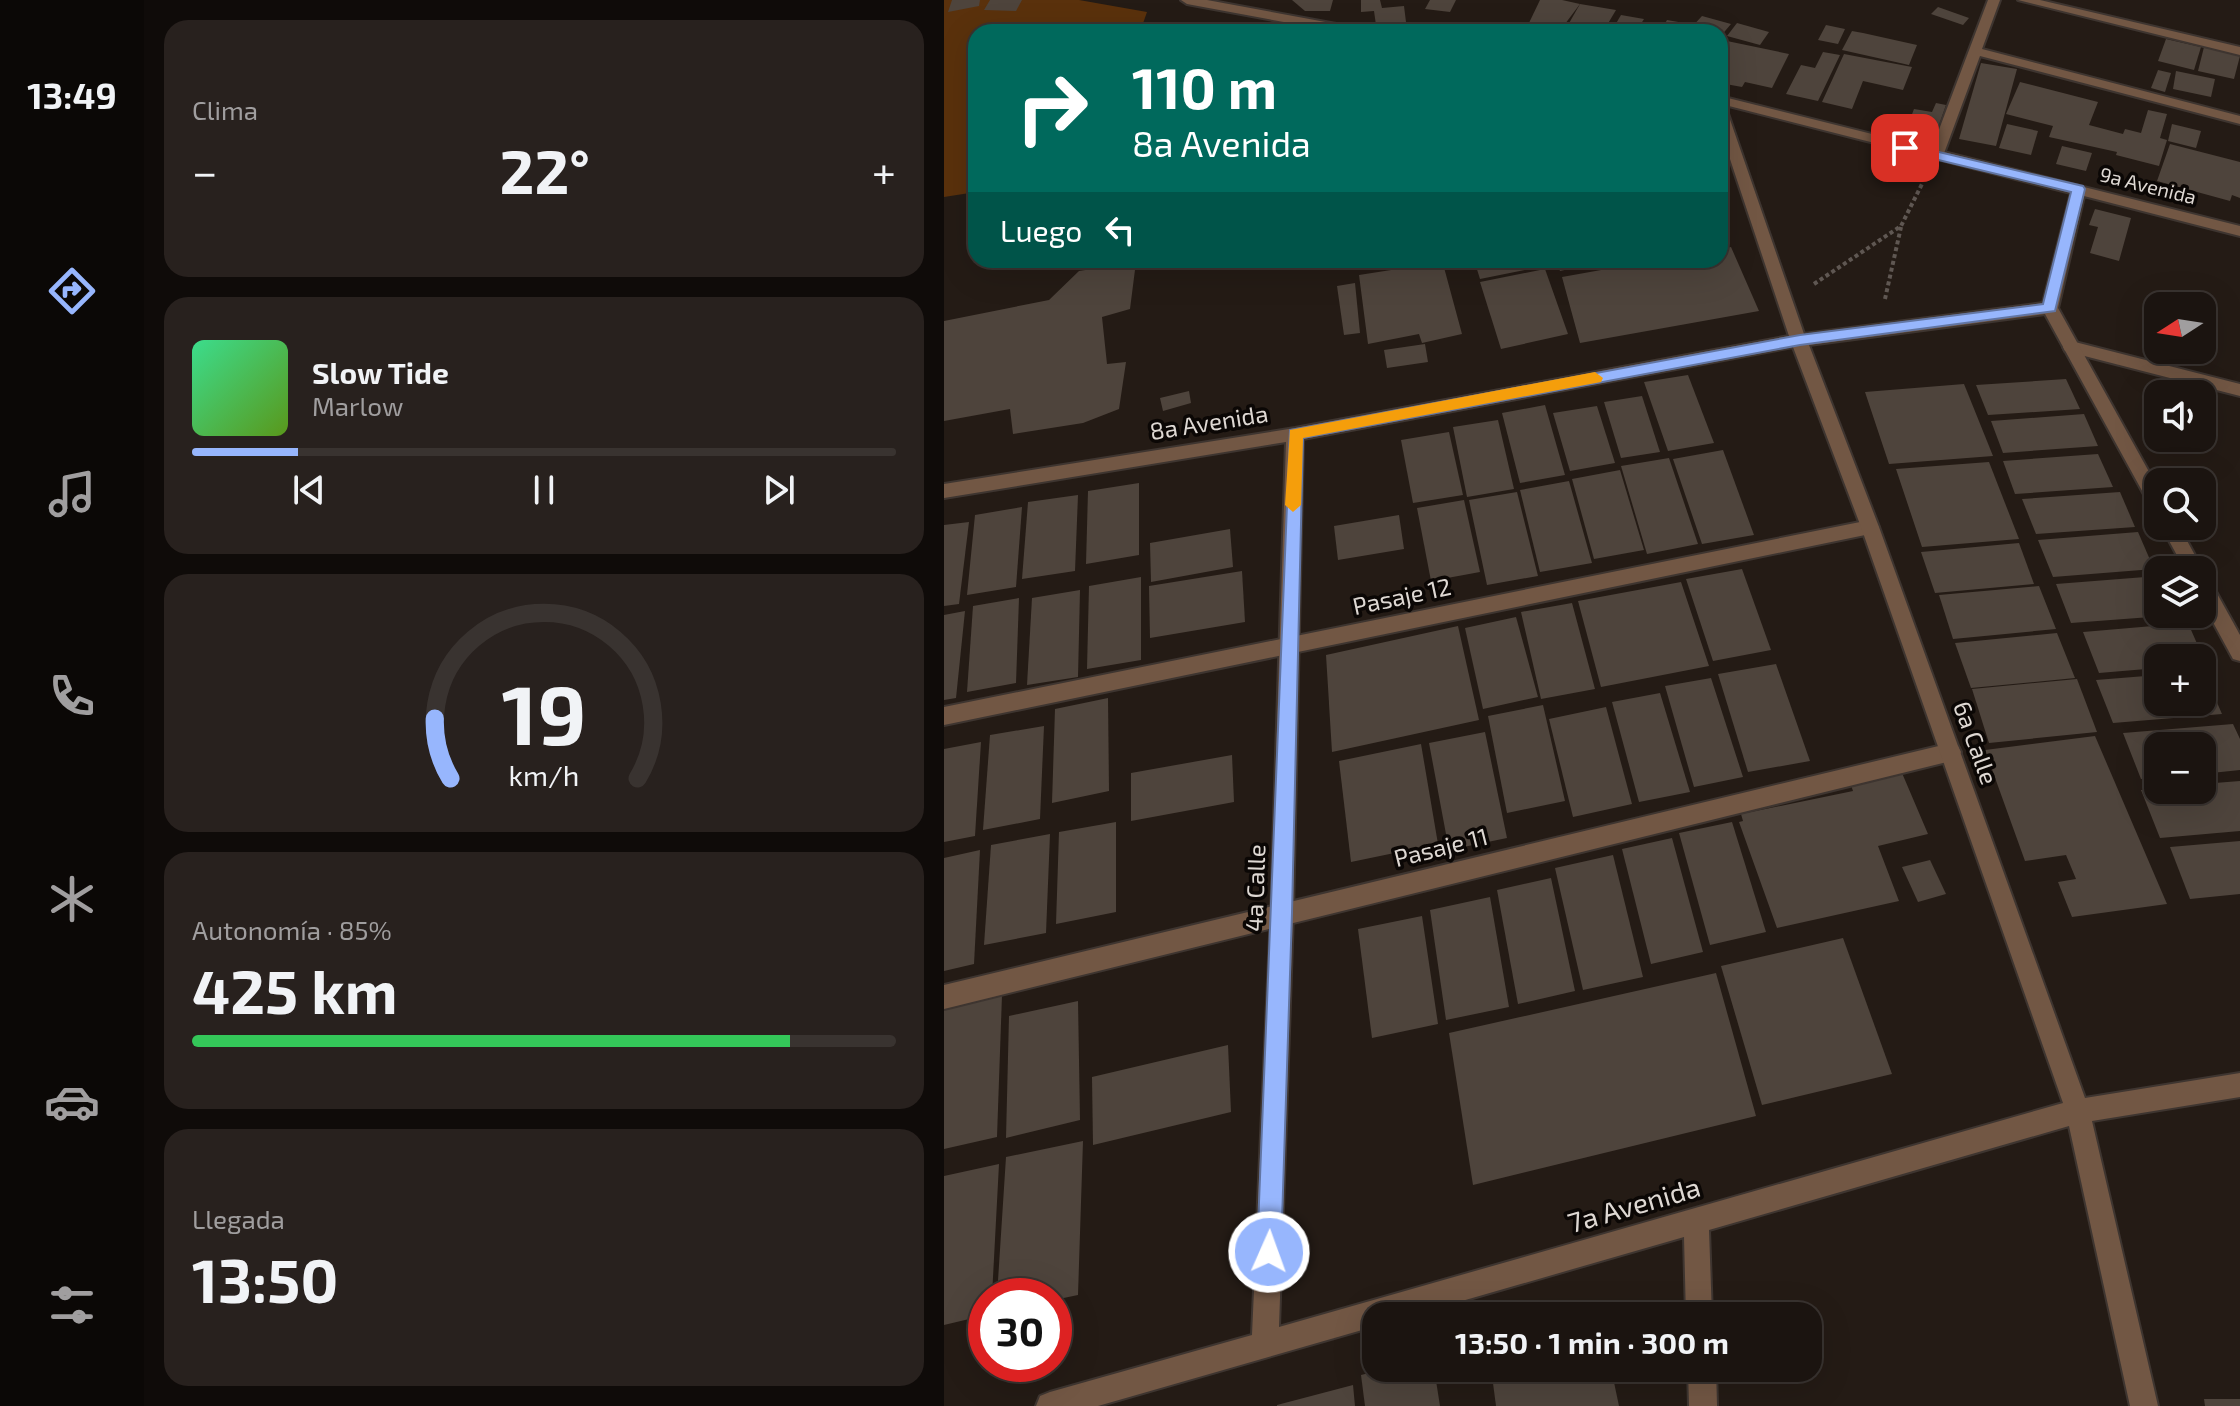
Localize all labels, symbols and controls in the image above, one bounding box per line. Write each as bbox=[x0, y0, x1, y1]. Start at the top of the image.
text: 110 m bbox=[1132, 53, 1277, 120]
icon: right bbox=[1000, 56, 1104, 160]
text: 13:49 bbox=[27, 73, 117, 116]
text: Clima bbox=[192, 94, 258, 125]
pin bbox=[1871, 114, 1939, 182]
text: 8a Avenida bbox=[1132, 121, 1311, 164]
icon: arrive bbox=[1883, 126, 1927, 170]
text: 22° bbox=[500, 134, 590, 206]
text: − bbox=[192, 144, 218, 197]
text: + bbox=[872, 144, 896, 197]
street label: 9a Avenida bbox=[2097, 161, 2199, 209]
icon: left bbox=[1098, 208, 1142, 252]
text: Luego bbox=[1000, 212, 1082, 248]
icon: directions bbox=[44, 263, 100, 319]
north arrow bbox=[2144, 292, 2216, 364]
map controls bbox=[2144, 292, 2216, 804]
text: Slow Tide bbox=[312, 354, 449, 390]
button: sound bbox=[2144, 380, 2216, 452]
text: Marlow bbox=[312, 390, 403, 421]
street label: 8a Avenida bbox=[1148, 398, 1270, 445]
icon: music bbox=[44, 466, 100, 522]
icon: previous bbox=[287, 468, 331, 512]
icon: pause bbox=[522, 468, 566, 512]
icon: next bbox=[757, 468, 801, 512]
button: search bbox=[2144, 468, 2216, 540]
button: layers bbox=[2144, 556, 2216, 628]
street label: Pasaje 12 bbox=[1350, 571, 1454, 620]
button: + bbox=[2144, 644, 2216, 716]
text: 19 bbox=[501, 662, 587, 762]
icon: phone bbox=[44, 668, 100, 724]
street label: 6a Calle bbox=[1948, 697, 2005, 788]
button: − bbox=[2144, 732, 2216, 804]
text: km/h bbox=[509, 757, 579, 792]
street label: Pasaje 11 bbox=[1391, 821, 1491, 872]
street label: 4a Calle bbox=[1238, 844, 1271, 932]
icon: climate bbox=[44, 871, 100, 927]
text: Autonomía · 85% bbox=[192, 914, 392, 945]
text: 425 km bbox=[192, 954, 398, 1026]
icon: car bbox=[44, 1074, 100, 1130]
street label: 7a Avenida bbox=[1563, 1169, 1704, 1239]
text: Llegada bbox=[192, 1203, 285, 1234]
position arrow bbox=[1227, 1210, 1311, 1294]
text: 13:50 bbox=[192, 1243, 338, 1315]
icon: filters bbox=[44, 1277, 100, 1333]
speed limit sign: 30 bbox=[968, 1278, 1072, 1382]
text: 13:50 · 1 min · 300 m bbox=[1455, 1324, 1729, 1360]

